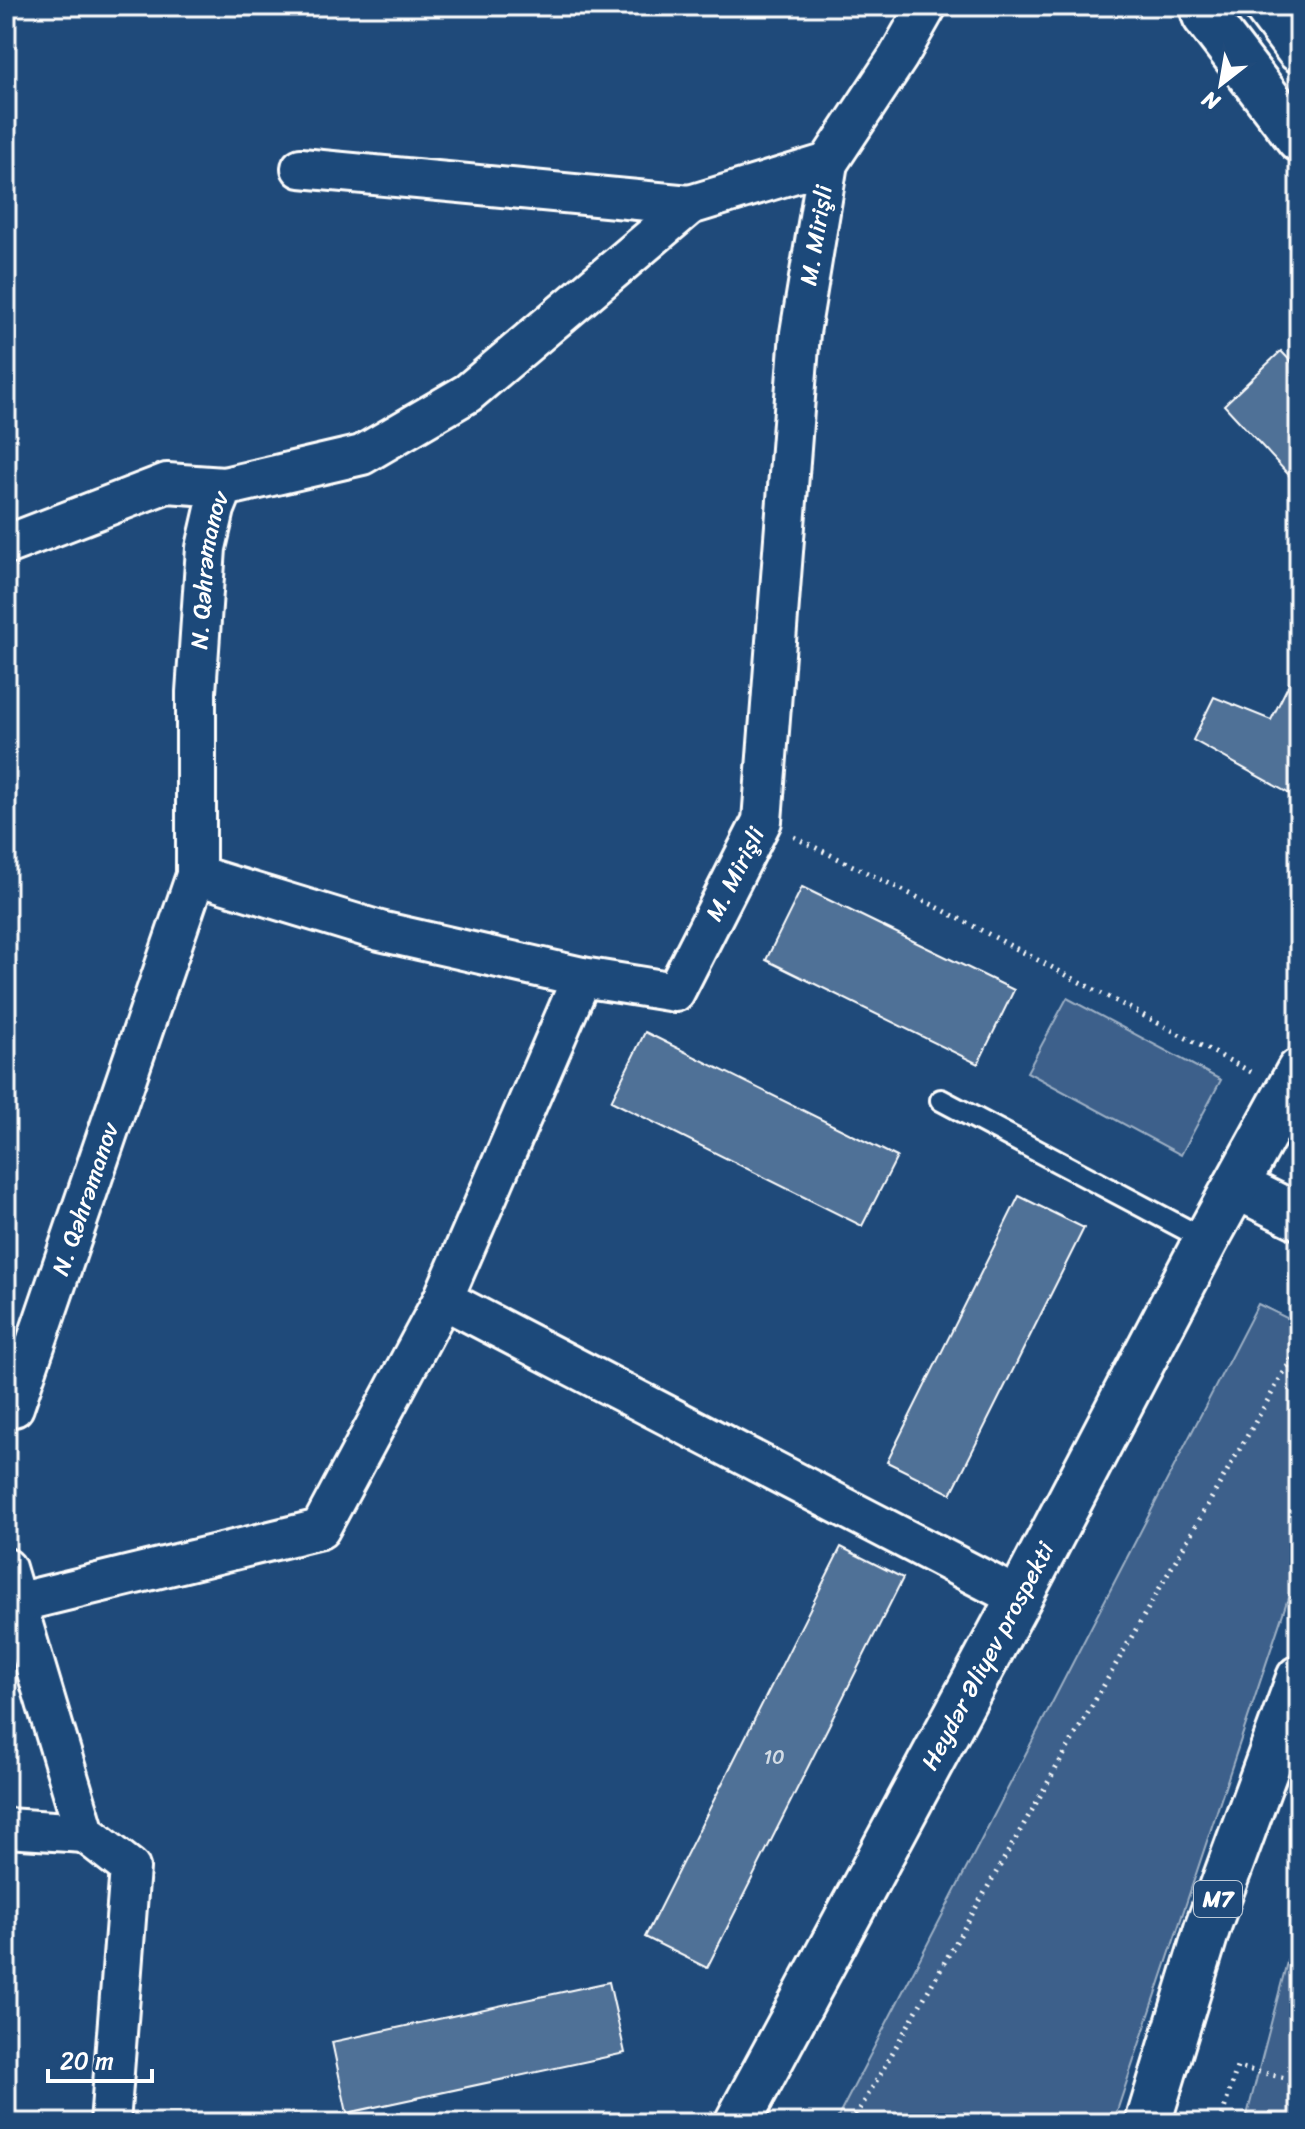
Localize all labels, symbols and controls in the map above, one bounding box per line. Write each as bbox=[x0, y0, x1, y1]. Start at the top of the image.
north arrow bbox=[1181, 44, 1261, 124]
text: N bbox=[1194, 80, 1228, 122]
street label: M. Mirişli bbox=[787, 182, 845, 289]
street label: N. Qəhrəmanov bbox=[178, 484, 242, 651]
street label: M. Mirişli bbox=[693, 819, 777, 929]
street label: N. Qəhrəmanov bbox=[39, 1116, 131, 1281]
street label: Heydər Əliyev prospekti bbox=[909, 1533, 1067, 1778]
house number: 10 bbox=[763, 1740, 785, 1775]
road number: M7 bbox=[1194, 1881, 1242, 1917]
scale bar bbox=[48, 2033, 152, 2083]
text: 20 m bbox=[60, 2040, 114, 2082]

